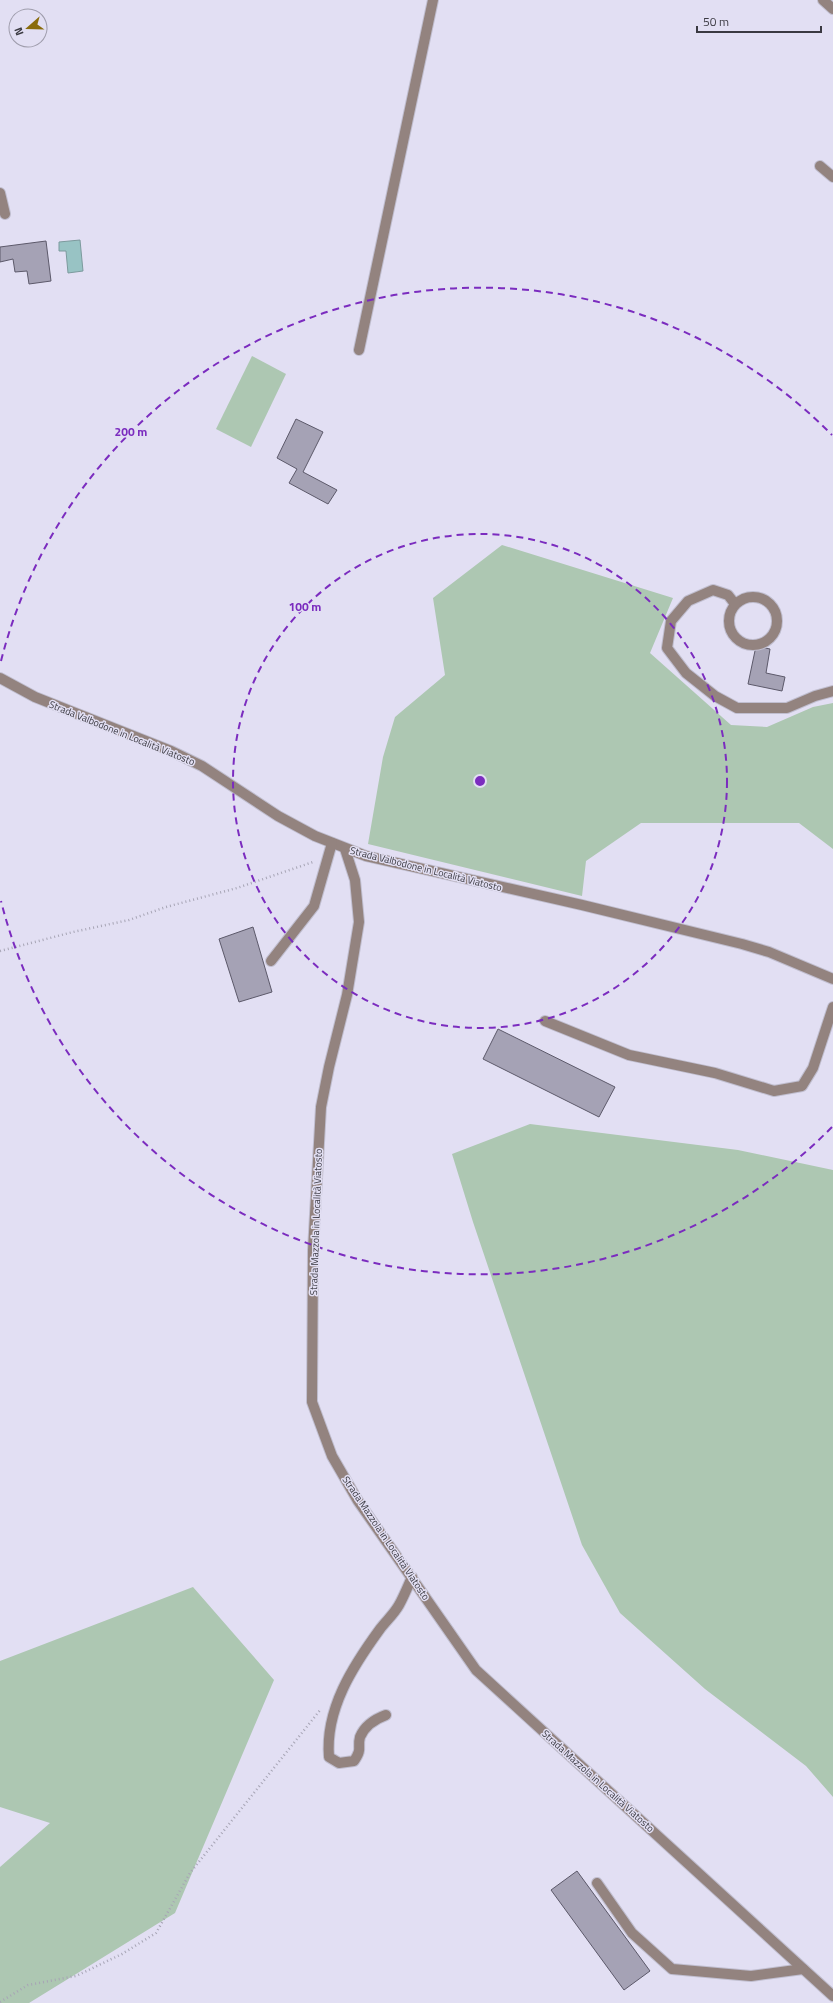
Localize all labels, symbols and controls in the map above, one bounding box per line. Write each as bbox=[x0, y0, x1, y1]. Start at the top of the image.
north arrow bbox=[8, 8, 48, 48]
scale bar bbox=[697, 8, 821, 34]
text: 50 m bbox=[703, 12, 729, 31]
text: N bbox=[10, 25, 27, 38]
text: 200 m bbox=[115, 422, 147, 441]
text: 100 m bbox=[289, 597, 321, 616]
street label: Strada Valbodone in Località Viatosto bbox=[47, 697, 197, 769]
centre of rings bbox=[473, 774, 487, 788]
street label: Strada Valbodone in Località Viatosto bbox=[348, 843, 504, 895]
street label: Strada Mazzola in Località Viatosto bbox=[306, 1148, 326, 1296]
street label: Strada Mazzola in Località Viatosto bbox=[339, 1473, 433, 1603]
street label: Strada Mazzola in Località Viatosto bbox=[538, 1726, 658, 1836]

